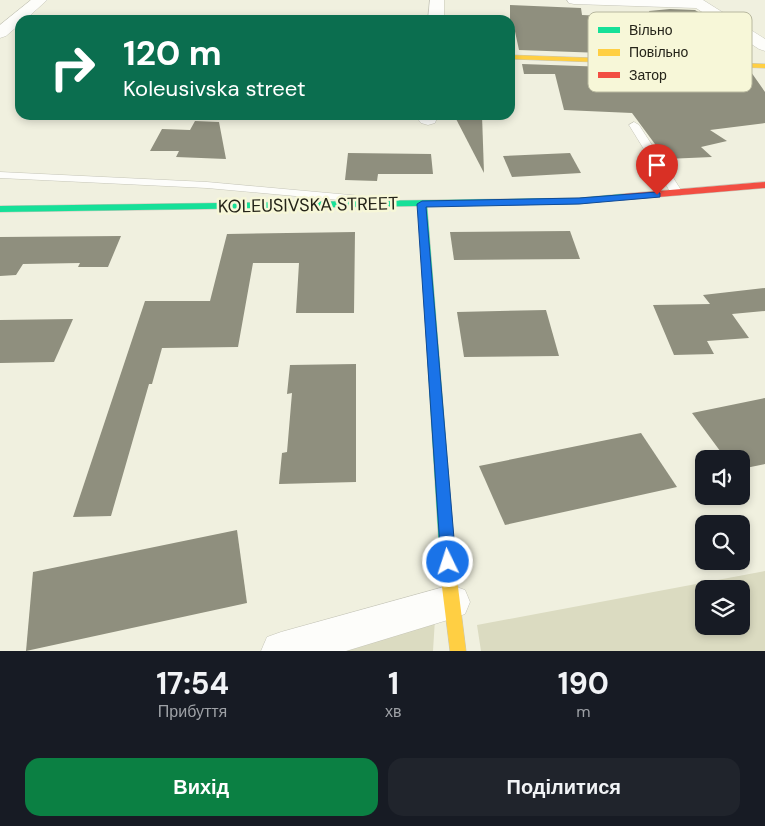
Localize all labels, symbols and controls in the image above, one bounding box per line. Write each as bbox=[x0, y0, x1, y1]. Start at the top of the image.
legend bbox=[588, 12, 752, 92]
text: Вільно bbox=[629, 21, 673, 39]
text: 120 m bbox=[123, 30, 222, 76]
icon: right bbox=[40, 35, 105, 100]
text: Повільно bbox=[629, 43, 689, 61]
text: Затор bbox=[629, 66, 667, 84]
text: Koleusivska street bbox=[123, 74, 306, 103]
pin bbox=[636, 144, 678, 195]
icon: arrive bbox=[643, 151, 671, 179]
street label: KOLEUSIVSKA STREET bbox=[218, 191, 398, 219]
map controls bbox=[695, 450, 750, 635]
button: sound bbox=[695, 450, 750, 505]
button: search bbox=[695, 515, 750, 570]
position arrow bbox=[421, 535, 473, 587]
button: layers bbox=[695, 580, 750, 635]
text: 17:54 bbox=[156, 664, 229, 703]
text: 1 bbox=[388, 664, 399, 703]
text: 190 bbox=[558, 664, 609, 703]
text: Прибуття bbox=[158, 701, 227, 722]
text: хв bbox=[385, 701, 402, 722]
text: m bbox=[576, 701, 590, 722]
button: Вихід bbox=[25, 758, 378, 816]
button: Поділитися bbox=[388, 758, 740, 816]

